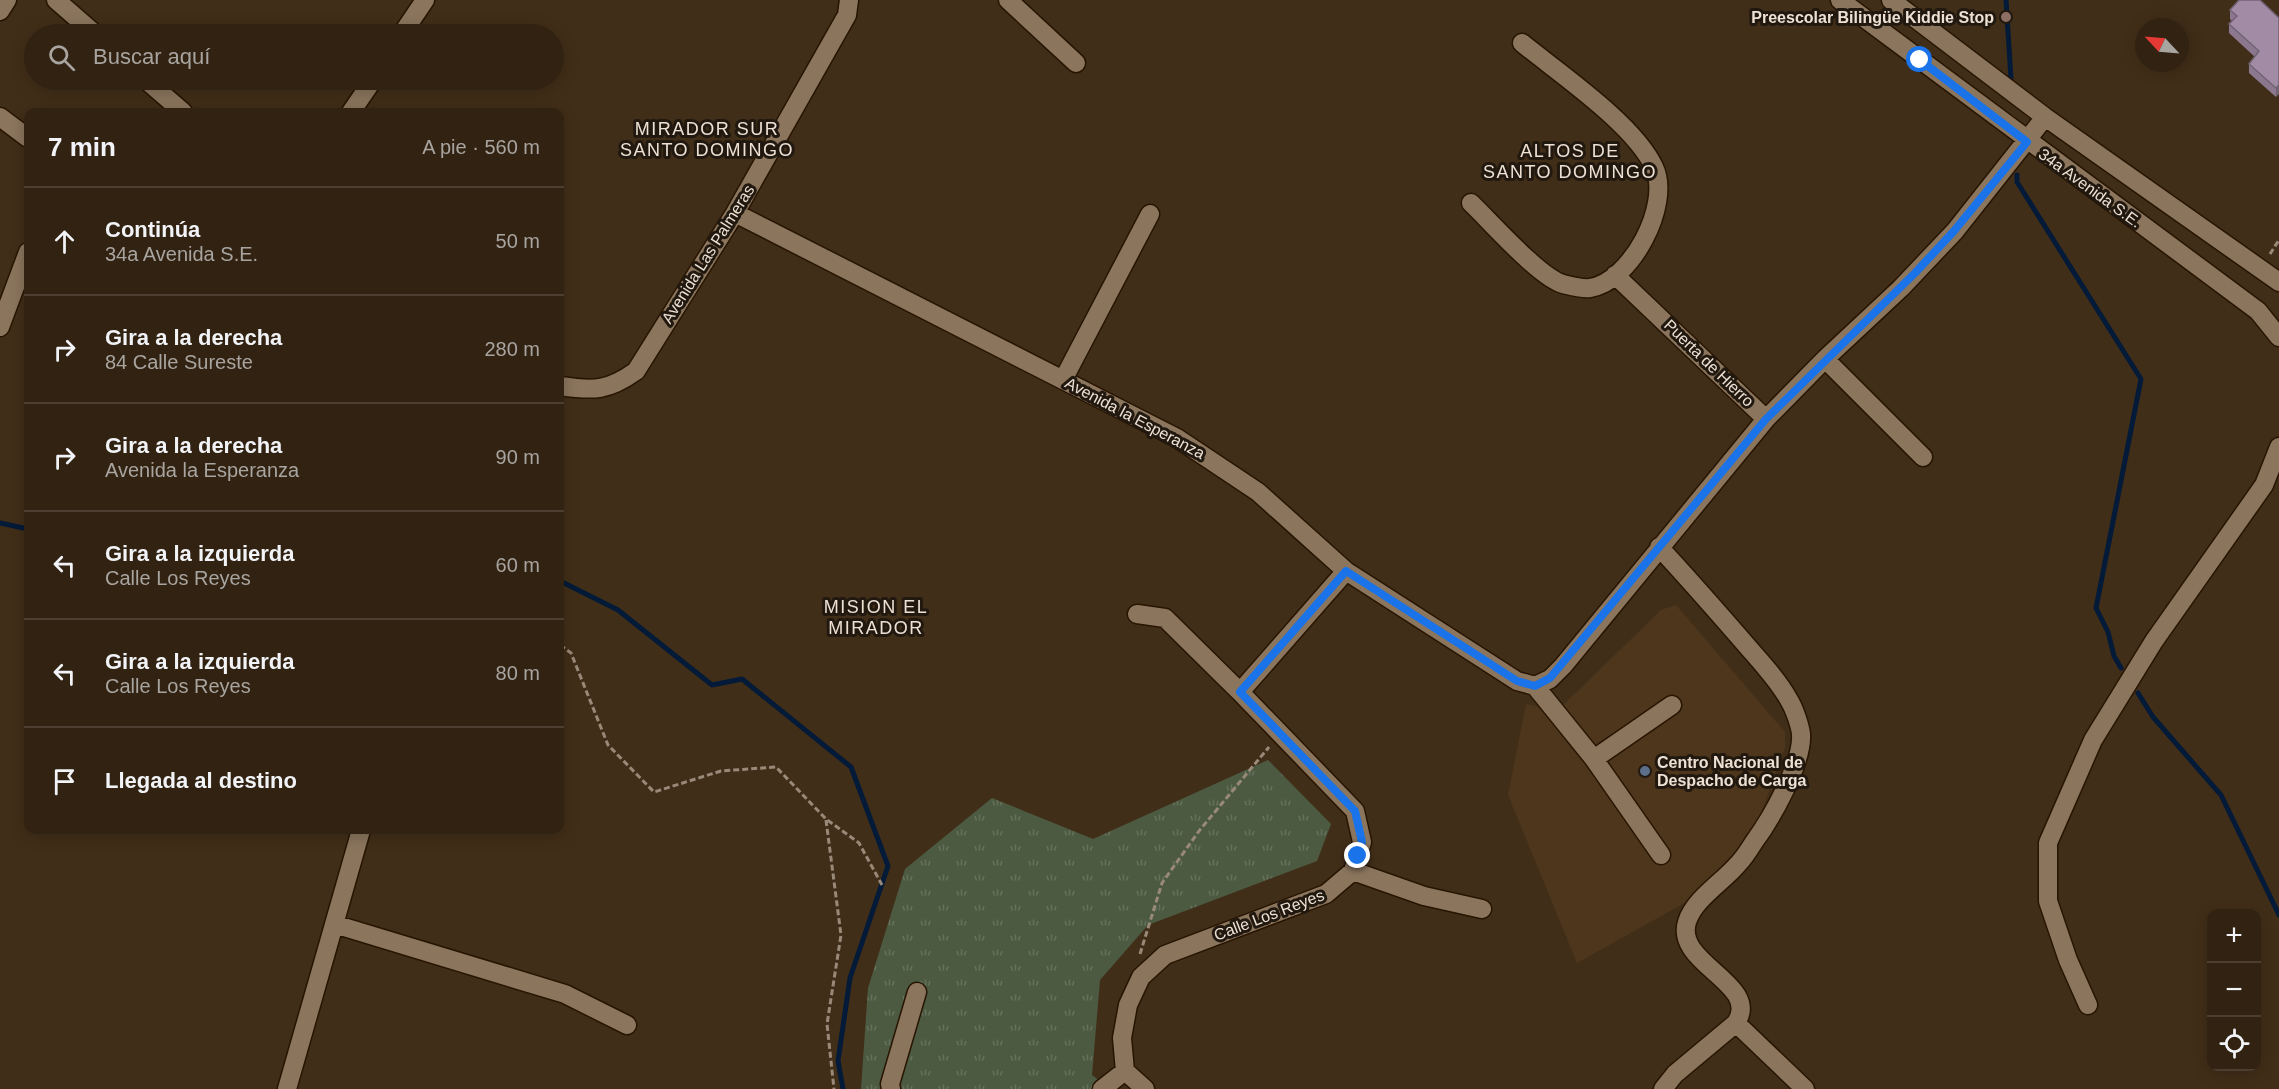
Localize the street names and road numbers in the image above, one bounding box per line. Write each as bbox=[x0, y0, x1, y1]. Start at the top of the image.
street label: 34a Avenida S.E. bbox=[2035, 145, 2145, 231]
street label: Avenida Las Palmeras bbox=[658, 182, 758, 326]
street label: Puerta de Hierro bbox=[1661, 316, 1757, 410]
street label: Avenida la Esperanza bbox=[1062, 374, 1208, 462]
street label: Calle Los Reyes bbox=[1212, 886, 1326, 944]

